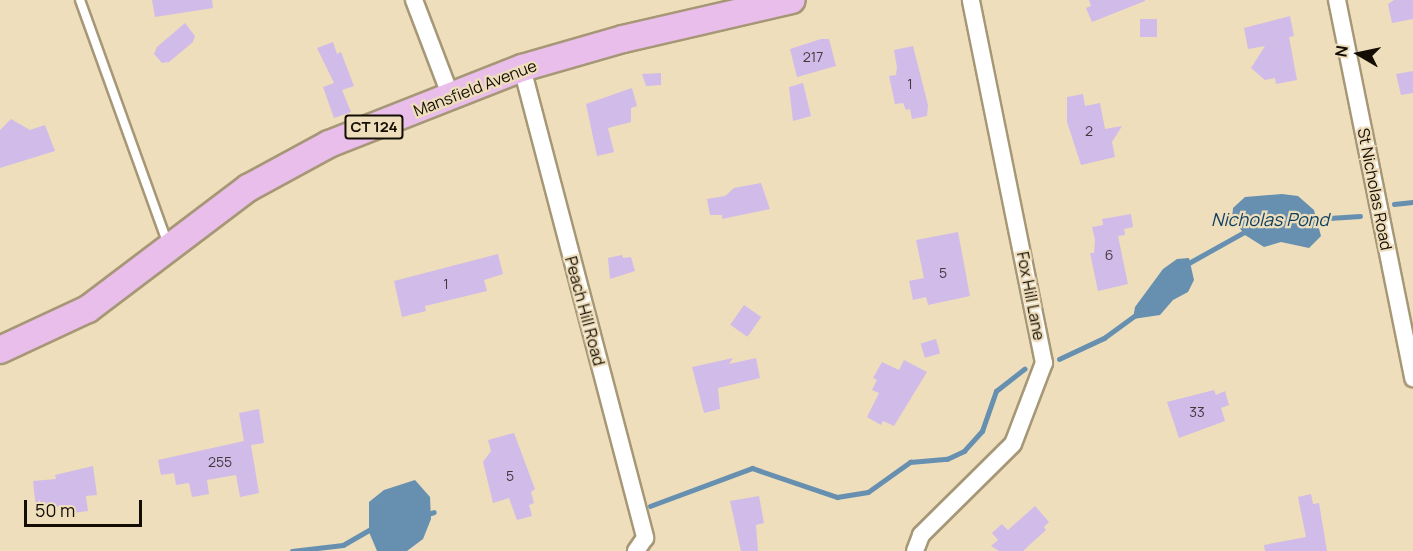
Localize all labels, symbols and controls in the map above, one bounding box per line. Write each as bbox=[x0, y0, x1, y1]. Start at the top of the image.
north arrow bbox=[1329, 24, 1389, 84]
text: N bbox=[1329, 44, 1353, 59]
house number: 217 bbox=[803, 49, 823, 65]
street label: Mansfield Avenue bbox=[411, 56, 539, 120]
house number: 1 bbox=[907, 76, 913, 92]
road number: CT 124 bbox=[344, 115, 404, 139]
house number: 2 bbox=[1085, 123, 1093, 139]
street label: St Nicholas Road bbox=[1354, 126, 1396, 252]
water label: Nicholas Pond bbox=[1211, 208, 1329, 230]
house number: 6 bbox=[1105, 247, 1113, 263]
street label: Fox Hill Lane bbox=[1013, 250, 1049, 342]
street label: Peach Hill Road bbox=[561, 254, 609, 368]
house number: 5 bbox=[939, 265, 947, 281]
house number: 1 bbox=[443, 276, 449, 292]
house number: 33 bbox=[1189, 404, 1205, 420]
house number: 255 bbox=[208, 454, 232, 470]
house number: 5 bbox=[506, 468, 514, 484]
scale bar bbox=[27, 488, 146, 526]
text: 50 m bbox=[35, 498, 75, 522]

